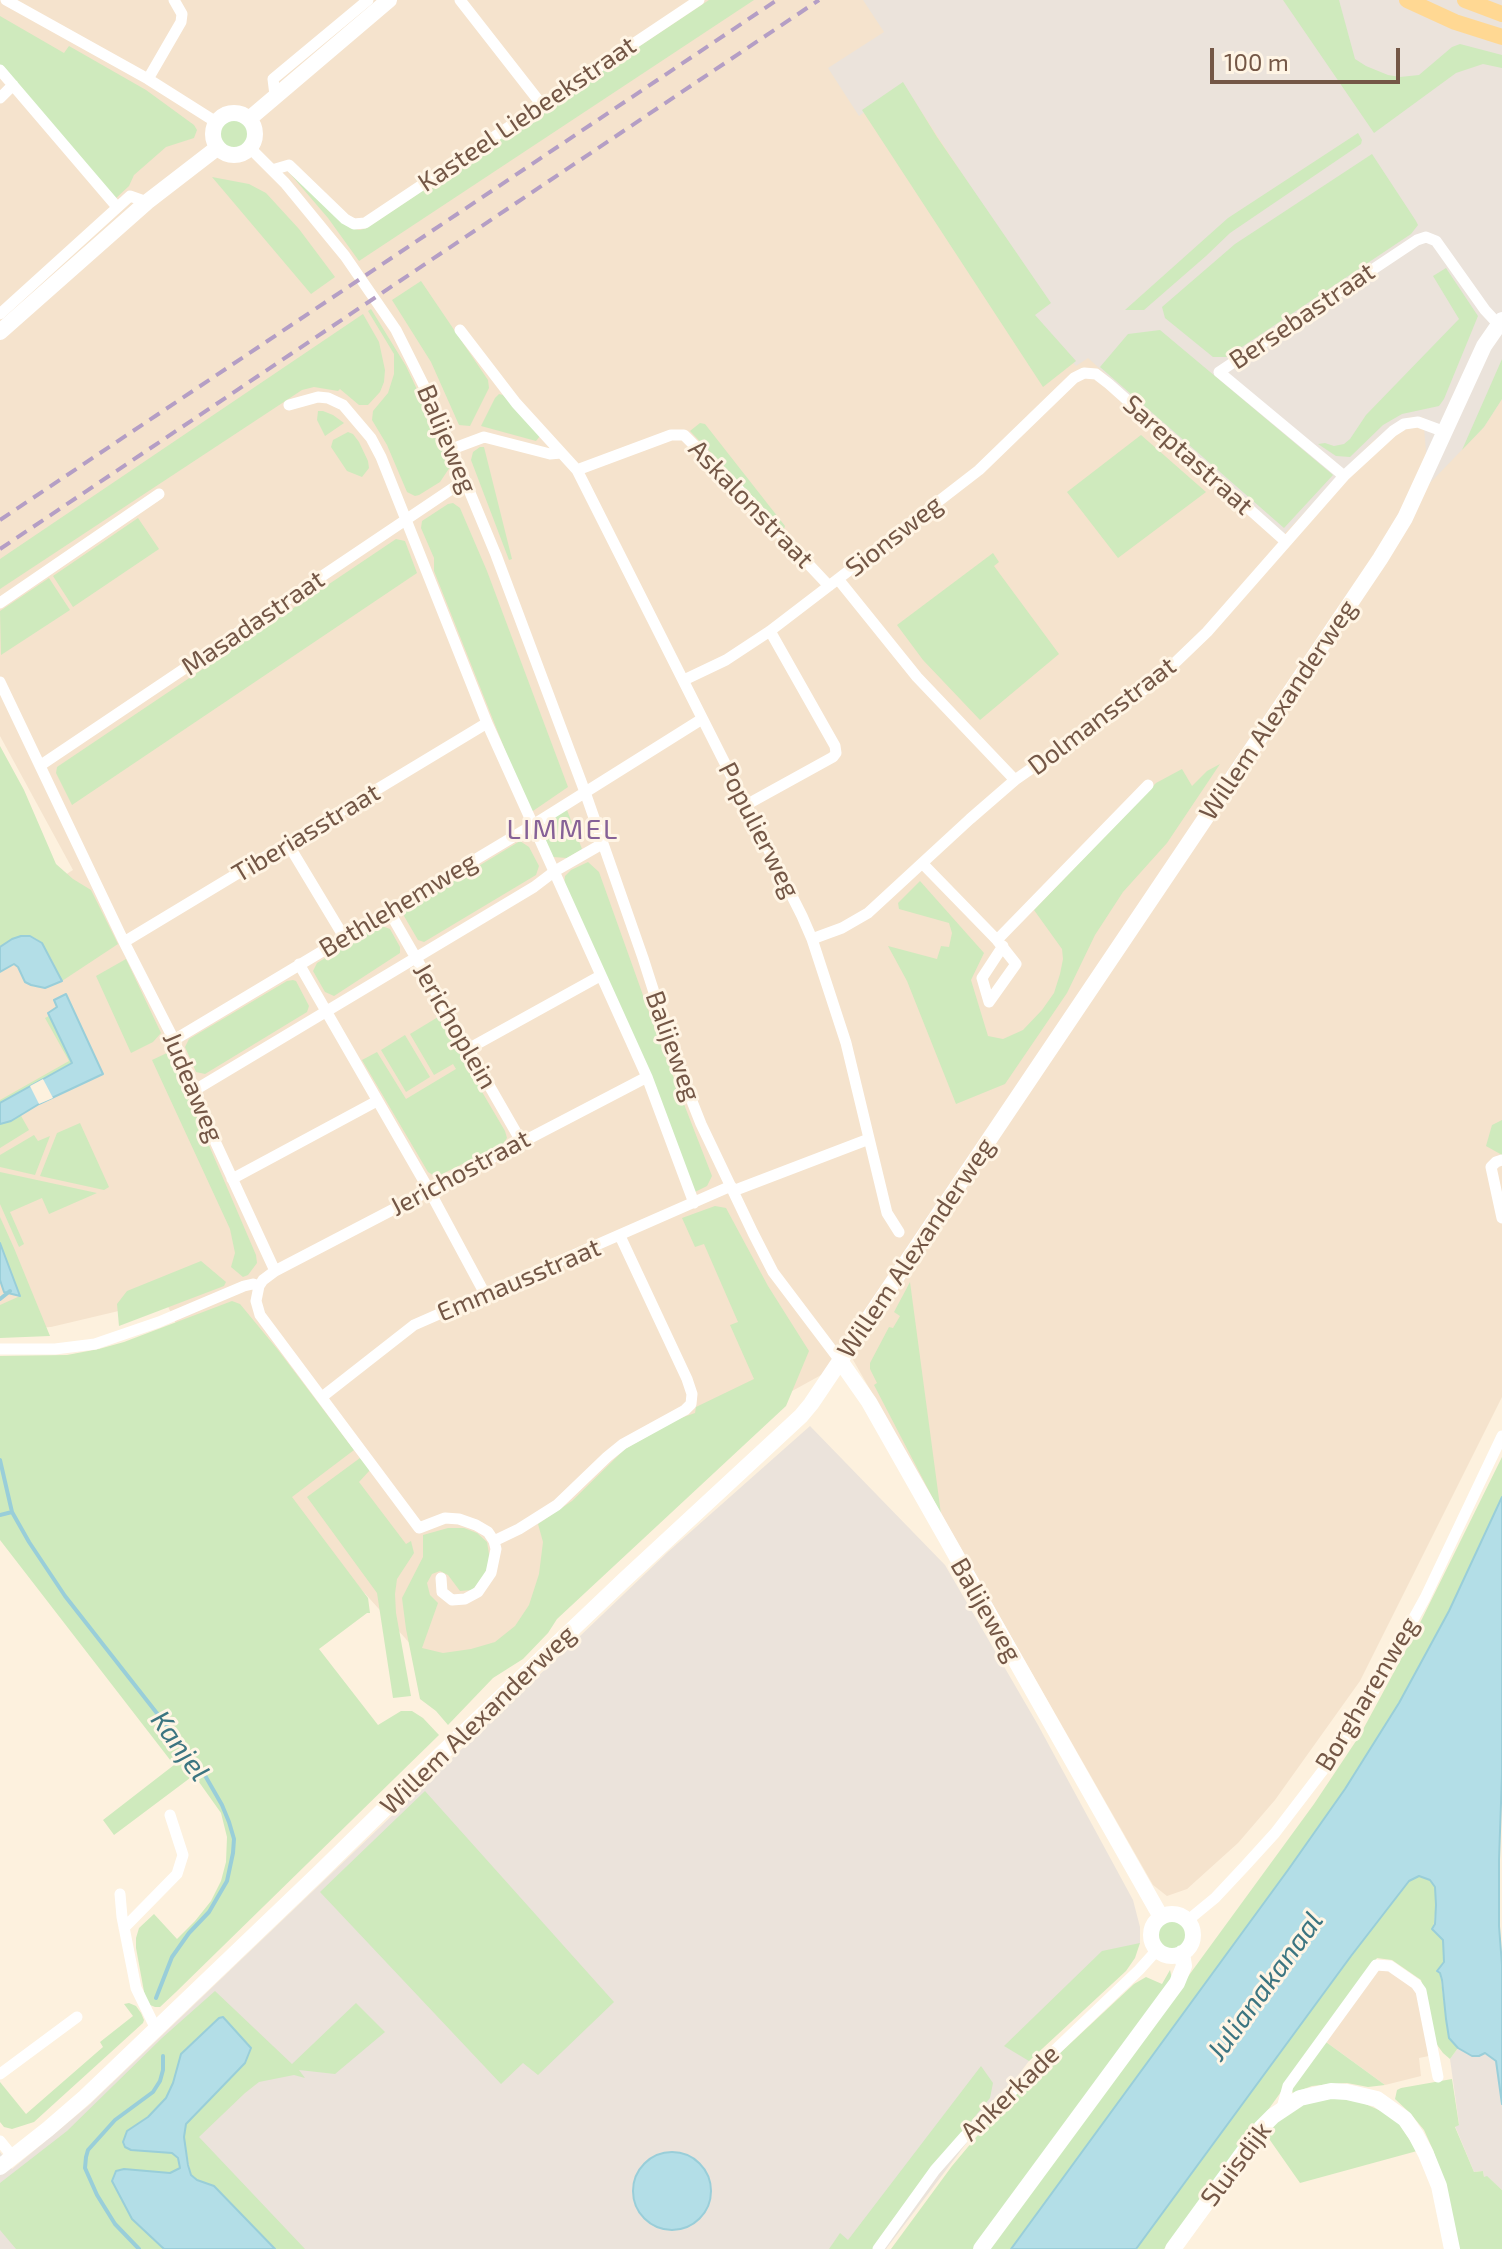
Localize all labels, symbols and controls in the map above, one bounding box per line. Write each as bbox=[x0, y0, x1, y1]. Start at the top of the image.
street label: Kasteel Liebeekstraat bbox=[412, 30, 642, 198]
scale bar bbox=[1214, 32, 1404, 82]
text: 100 m bbox=[1224, 47, 1289, 76]
street label: Bersebastraat bbox=[1223, 256, 1381, 376]
street label: Balijeweg bbox=[410, 380, 484, 498]
street label: Sareptastraat bbox=[1117, 388, 1259, 522]
street label: Askalonstraat bbox=[682, 433, 820, 575]
street label: Sionsweg bbox=[840, 489, 948, 583]
street label: Masadastraat bbox=[176, 564, 330, 682]
street label: Willem Alexanderweg bbox=[1193, 594, 1363, 826]
street label: Dolmansstraat bbox=[1022, 650, 1182, 782]
street label: Populierweg bbox=[711, 757, 807, 903]
street label: Tiberiasstraat bbox=[227, 777, 385, 889]
district label: LIMMEL bbox=[507, 813, 619, 847]
street label: Bethlehemweg bbox=[313, 846, 483, 964]
street label: Jerichoplein bbox=[406, 957, 504, 1095]
street label: Balijeweg bbox=[639, 987, 707, 1105]
street label: Judeaweg bbox=[156, 1027, 230, 1147]
street label: Jerichostraat bbox=[385, 1123, 535, 1223]
street label: Willem Alexanderweg bbox=[831, 1132, 1001, 1364]
street label: Emmausstraat bbox=[433, 1232, 605, 1328]
street label: Balijeweg bbox=[944, 1552, 1028, 1668]
street label: Borgharenweg bbox=[1309, 1611, 1425, 1777]
street label: Willem Alexanderweg bbox=[374, 1619, 582, 1821]
water label: Kanjel bbox=[143, 1704, 217, 1788]
water label: Julianakanaal bbox=[1200, 1905, 1330, 2067]
street label: Ankerkade bbox=[954, 2038, 1066, 2148]
street label: Sluisdijk bbox=[1194, 2116, 1278, 2212]

